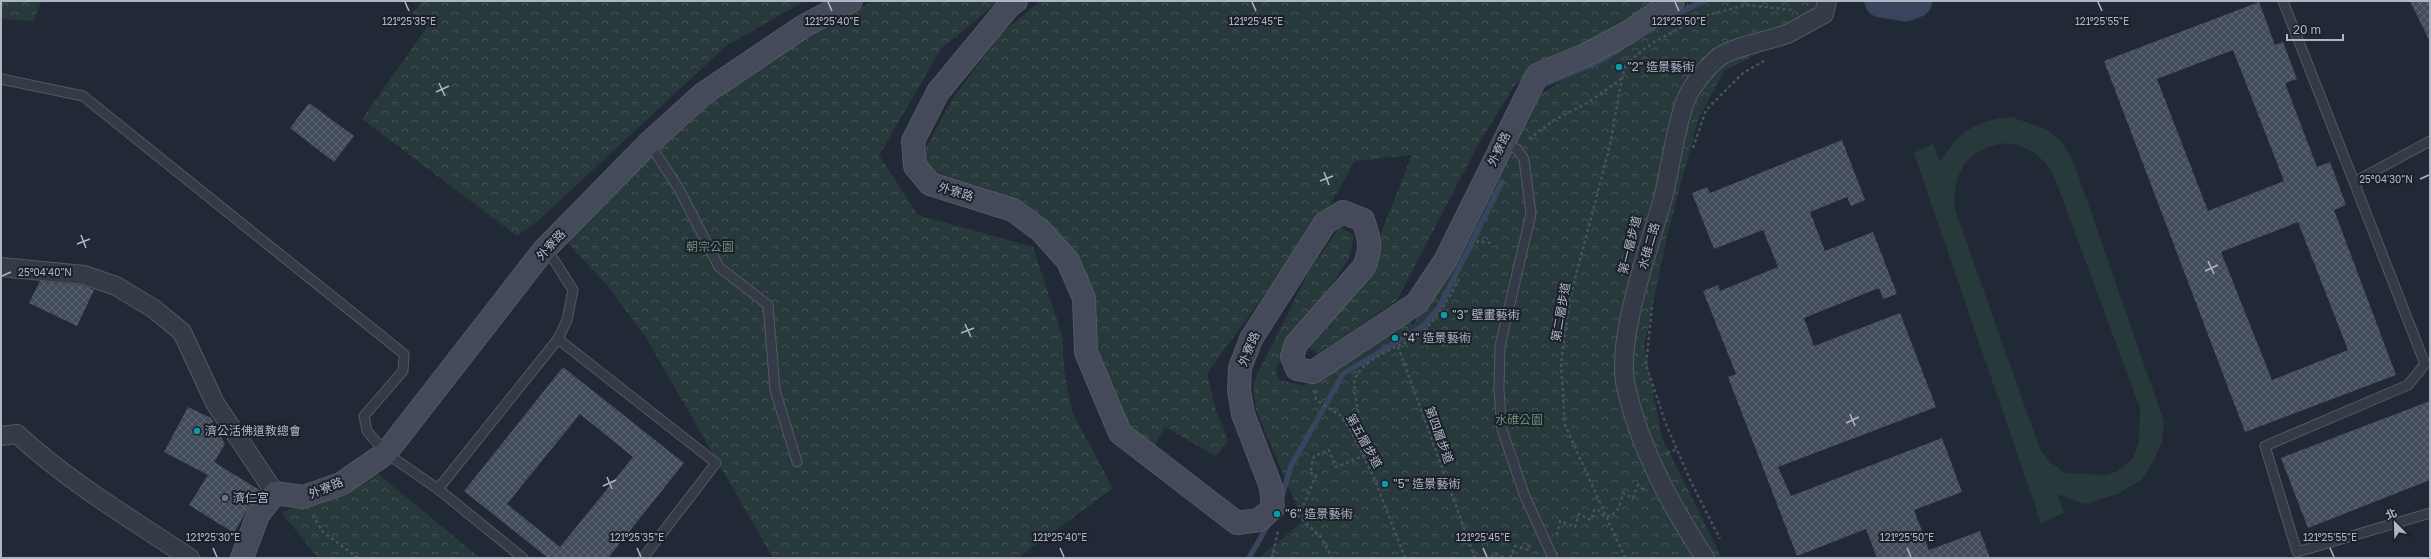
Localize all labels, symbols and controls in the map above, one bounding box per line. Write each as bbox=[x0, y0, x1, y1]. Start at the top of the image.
text: 121°25'35"E bbox=[382, 15, 436, 27]
text: 121°25'40"E bbox=[805, 15, 859, 27]
text: 121°25'45"E bbox=[1229, 15, 1283, 27]
text: 121°25'50"E bbox=[1652, 15, 1706, 27]
text: 121°25'55"E bbox=[2075, 15, 2129, 27]
scale bar bbox=[2287, 16, 2343, 42]
text: 20 m bbox=[2293, 22, 2321, 37]
place label: "2" 造景藝術 bbox=[1627, 59, 1694, 74]
marker: "2" 造景藝術 bbox=[1614, 62, 1624, 72]
street label: 外寮路 bbox=[1484, 129, 1513, 168]
text: 25°04'30"N bbox=[2359, 173, 2413, 185]
street label: 外寮路 bbox=[937, 179, 976, 204]
street label: 第一層步道 bbox=[1615, 214, 1644, 276]
street label: 水碓二路 bbox=[1635, 221, 1662, 271]
street label: 外寮路 bbox=[533, 226, 568, 263]
park label: 朝宗公園 bbox=[686, 239, 734, 254]
text: 25°04'40"N bbox=[18, 266, 72, 278]
street label: 第二層步道 bbox=[1548, 281, 1573, 343]
place label: "3" 壁畫藝術 bbox=[1452, 307, 1519, 322]
marker: "3" 壁畫藝術 bbox=[1439, 310, 1449, 320]
street label: 外寮路 bbox=[1235, 329, 1262, 368]
place label: "4" 造景藝術 bbox=[1403, 330, 1471, 345]
marker: "4" 造景藝術 bbox=[1390, 333, 1400, 343]
street label: 第四層步道 bbox=[1422, 404, 1457, 466]
street label: 第五層步道 bbox=[1343, 411, 1386, 471]
park label: 水碓公園 bbox=[1495, 412, 1543, 427]
place label: 濟公活佛道教總會 bbox=[205, 423, 301, 438]
marker: 濟公活佛道教總會 bbox=[192, 426, 202, 436]
street label: 外寮路 bbox=[306, 474, 345, 501]
place label: "5" 造景藝術 bbox=[1393, 476, 1460, 491]
marker: "5" 造景藝術 bbox=[1380, 479, 1390, 489]
place label: 濟仁宮 bbox=[233, 490, 269, 505]
marker: 濟仁宮 bbox=[220, 493, 230, 503]
north arrow bbox=[2375, 503, 2415, 543]
text: 北 bbox=[2383, 505, 2398, 521]
place label: "6" 造景藝術 bbox=[1285, 506, 1353, 521]
marker: "6" 造景藝術 bbox=[1272, 509, 1282, 519]
text: 121°25'30"E bbox=[186, 531, 240, 543]
text: 121°25'35"E bbox=[610, 531, 664, 543]
text: 121°25'40"E bbox=[1033, 531, 1087, 543]
text: 121°25'45"E bbox=[1456, 531, 1510, 543]
text: 121°25'50"E bbox=[1880, 531, 1934, 543]
text: 121°25'55"E bbox=[2303, 531, 2357, 543]

